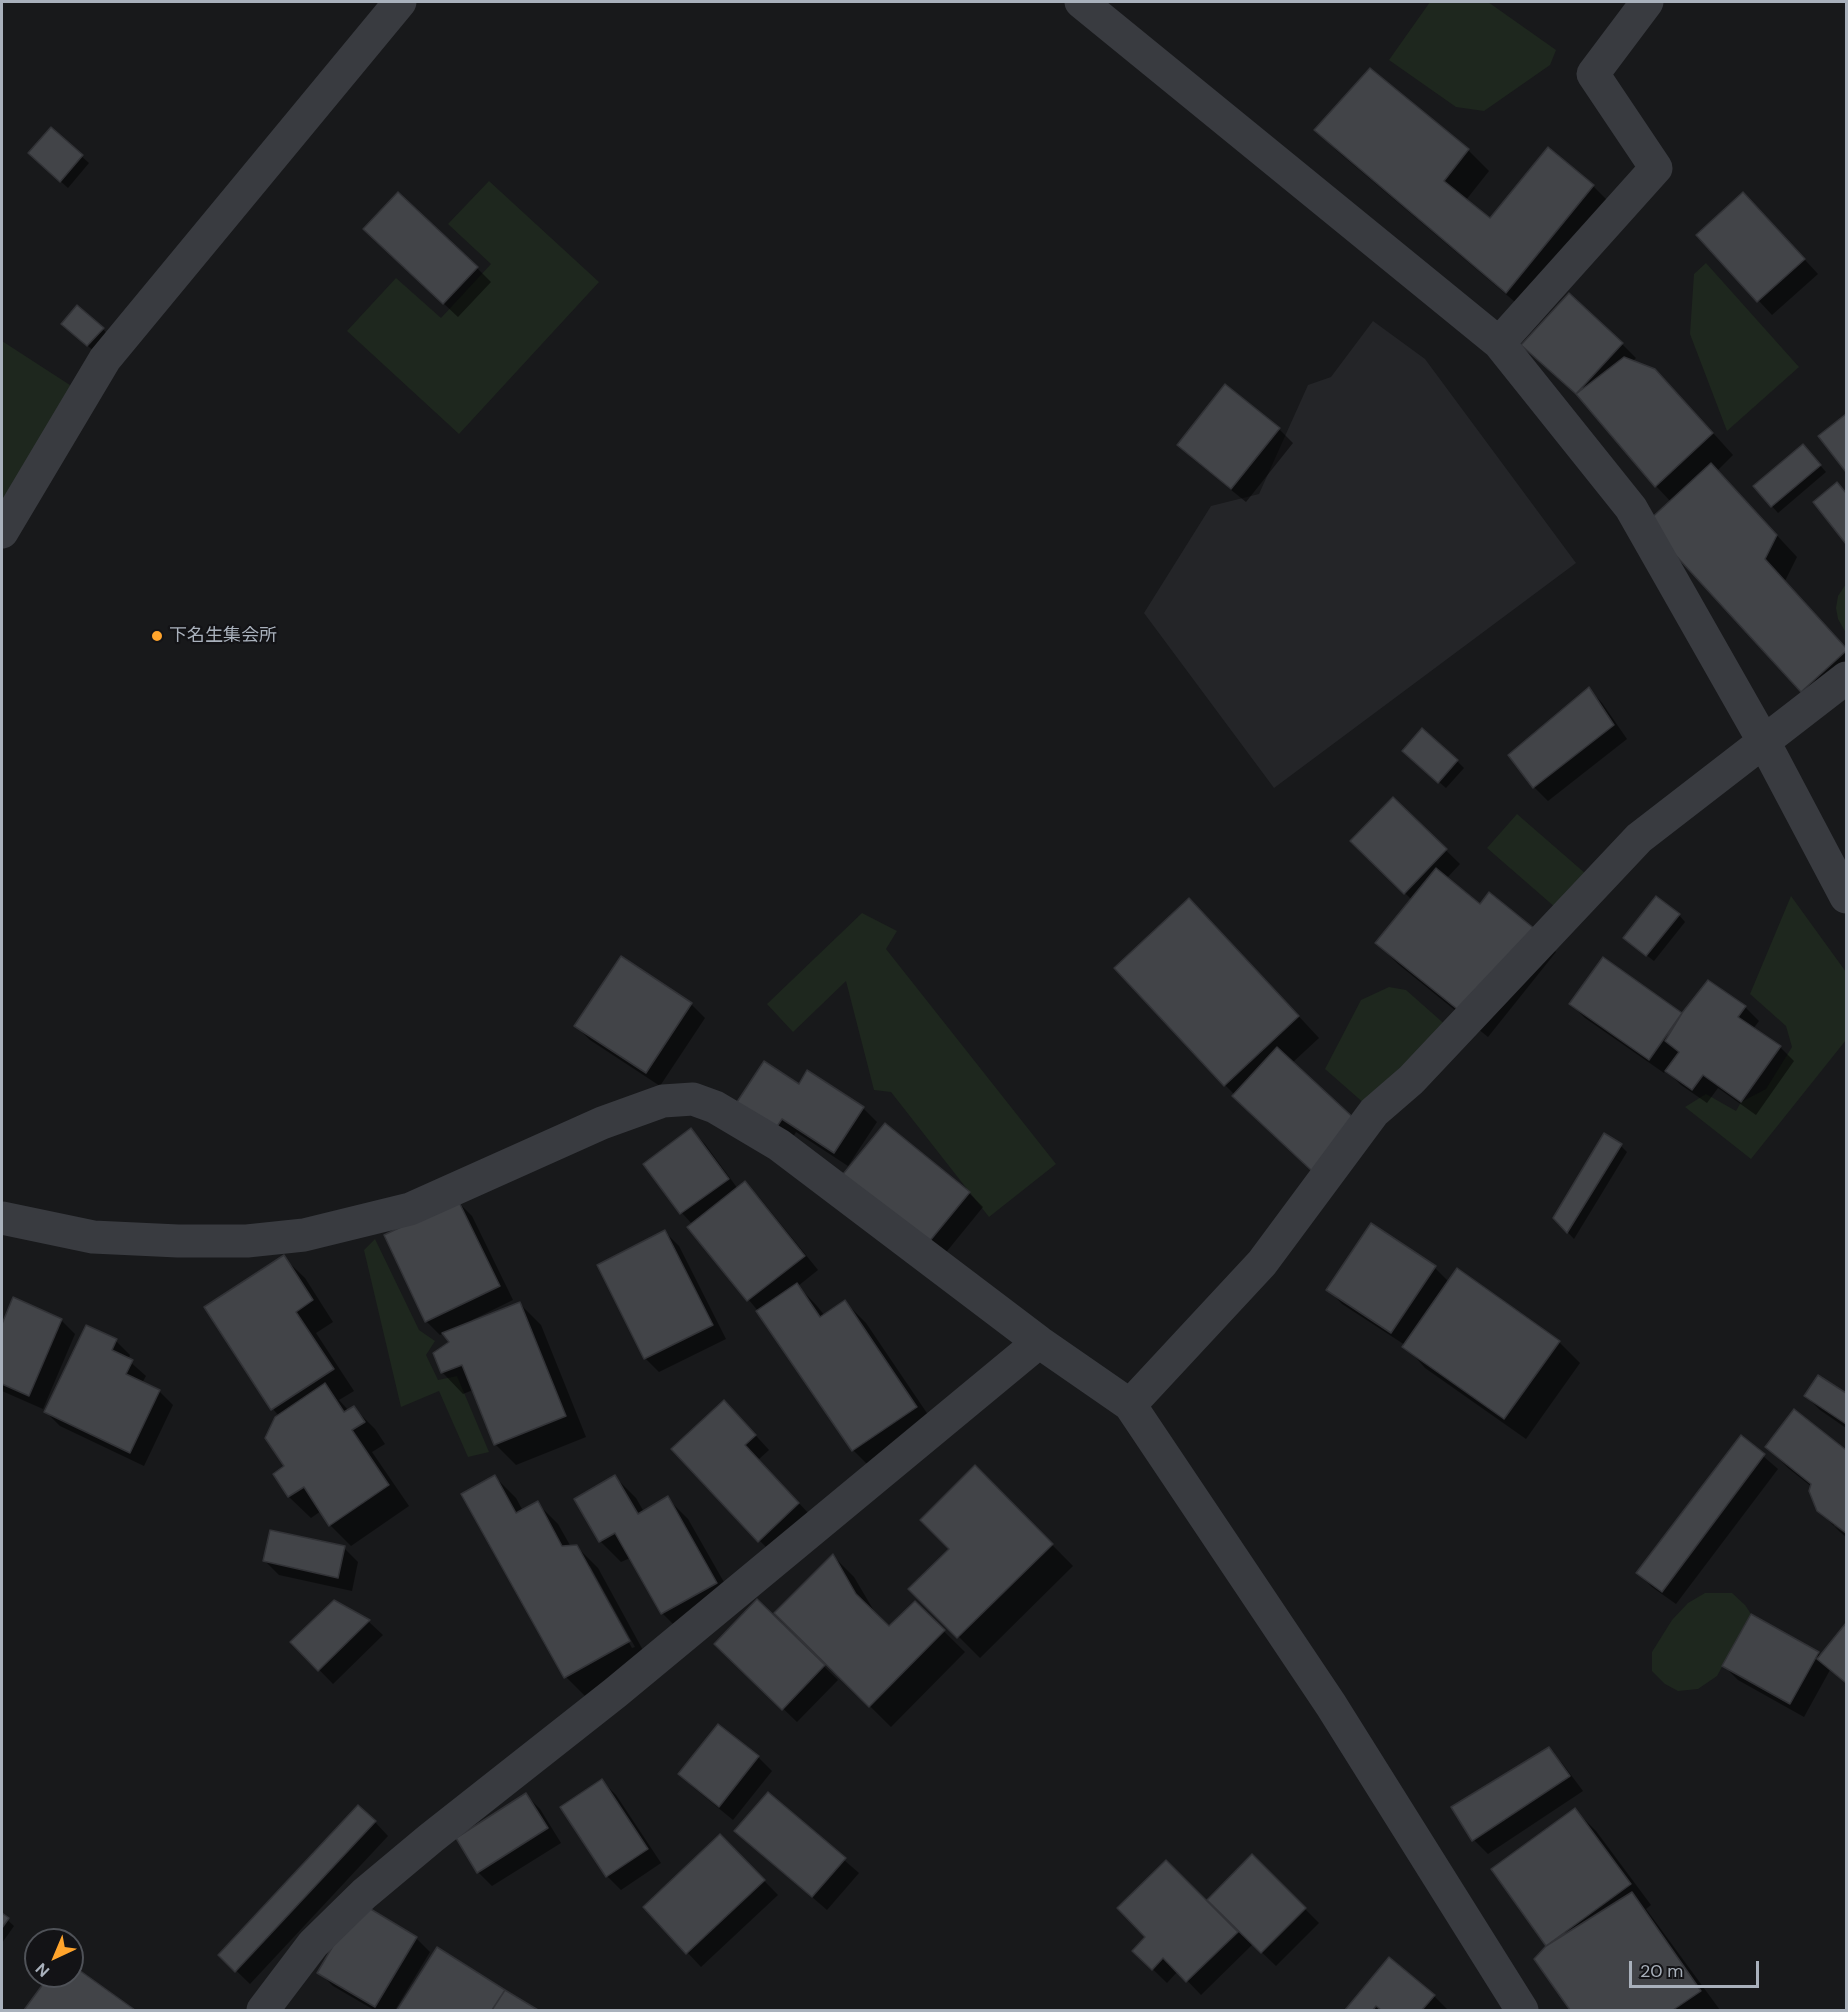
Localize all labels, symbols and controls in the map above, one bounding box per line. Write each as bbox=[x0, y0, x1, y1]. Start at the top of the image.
place label: 下名生集会所 bbox=[169, 625, 277, 647]
marker: 下名生集会所 bbox=[150, 629, 164, 643]
north arrow bbox=[24, 1928, 84, 1988]
scale bar bbox=[1632, 1949, 1762, 1987]
text: N bbox=[31, 1958, 54, 1981]
text: 20 m bbox=[1640, 1959, 1683, 1983]

